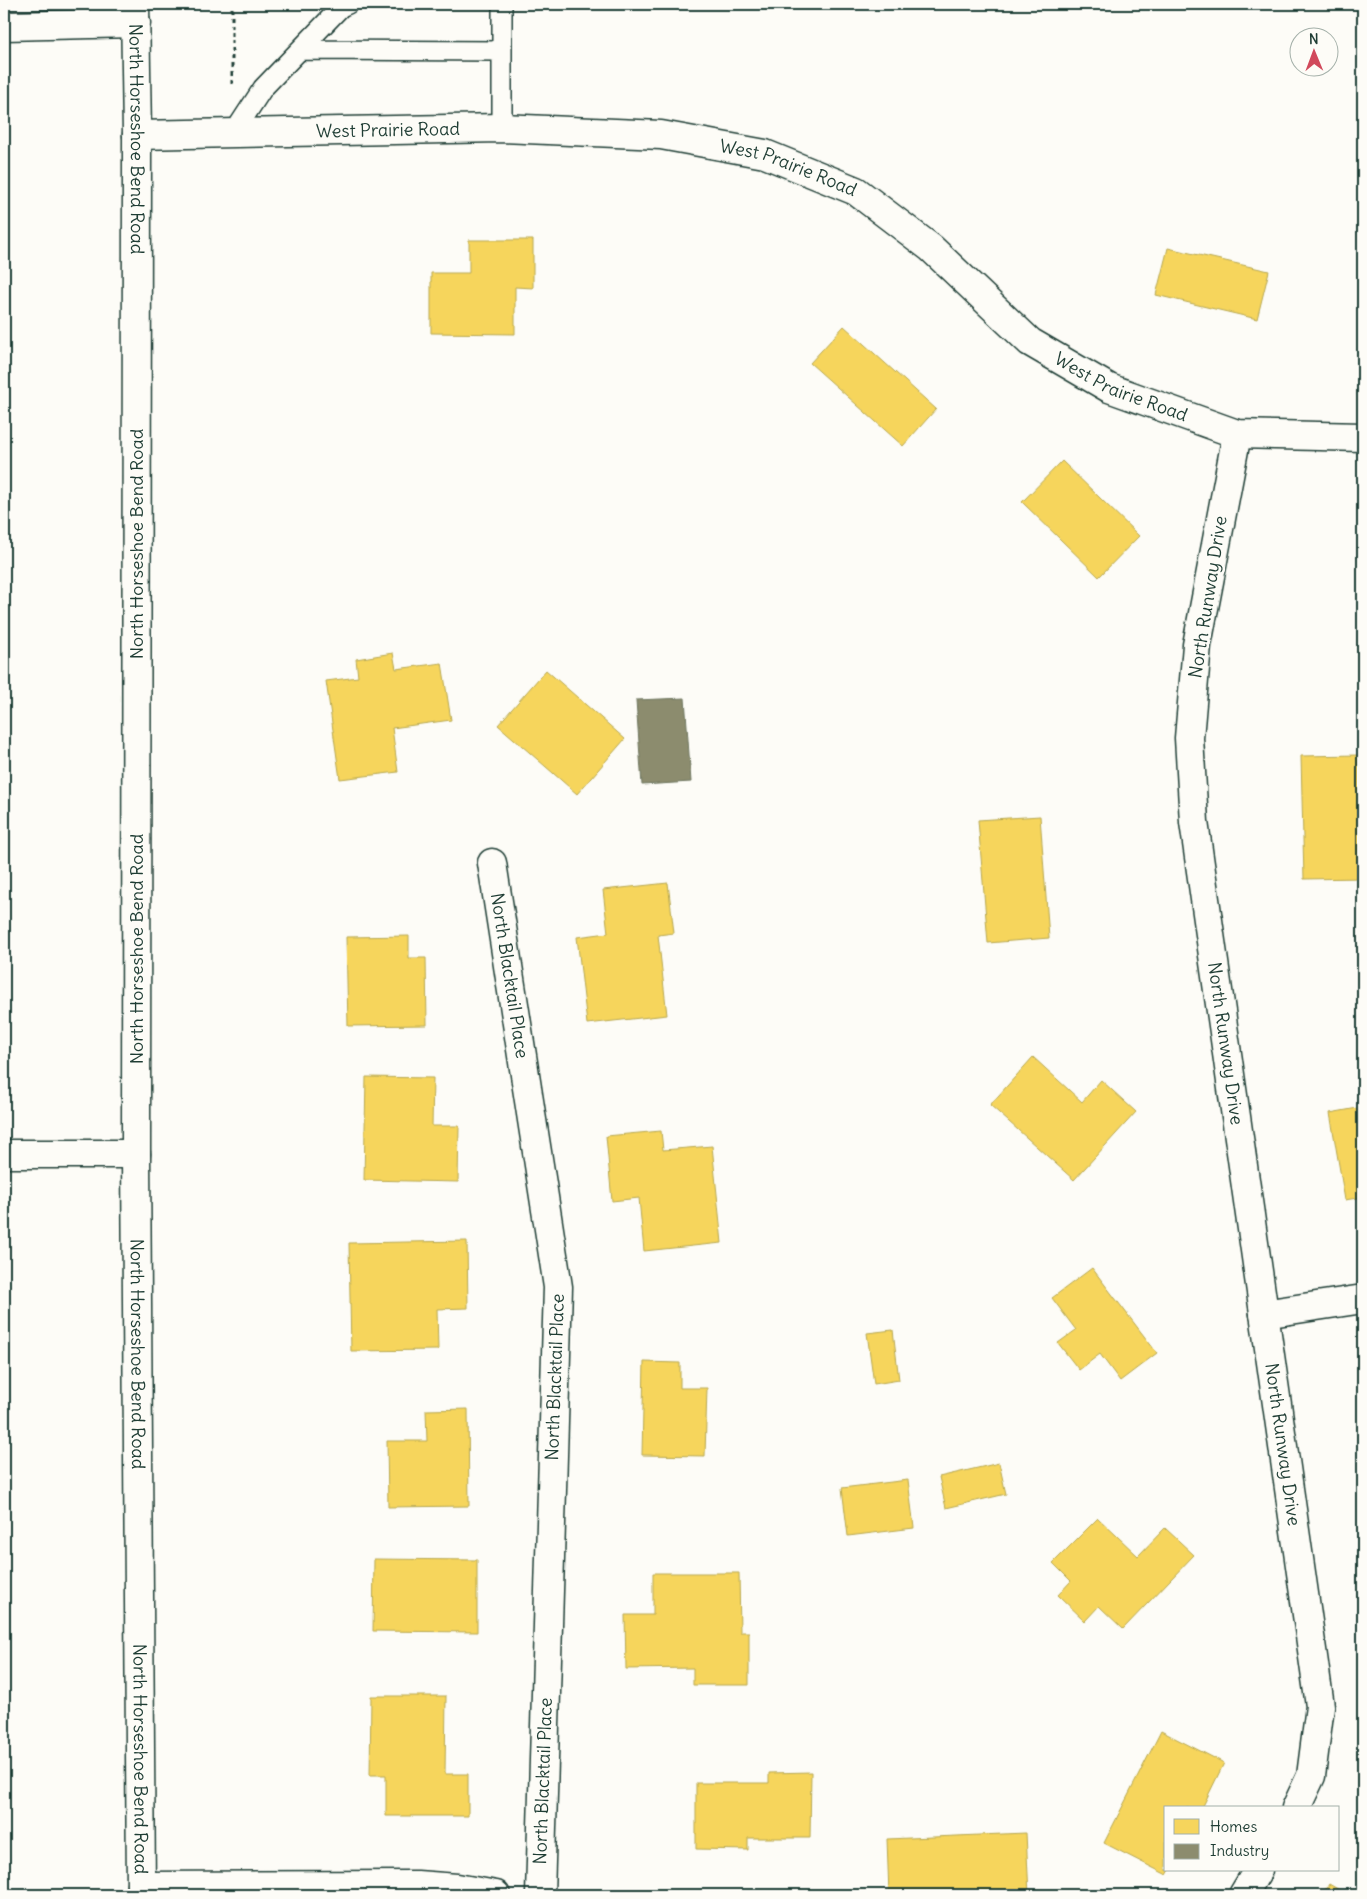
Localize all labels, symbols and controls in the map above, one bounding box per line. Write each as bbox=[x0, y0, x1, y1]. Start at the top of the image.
street label: North Horseshoe Bend Road bbox=[124, 23, 149, 255]
north arrow bbox=[1290, 28, 1340, 78]
text: N bbox=[1309, 30, 1319, 48]
street label: West Prairie Road bbox=[316, 117, 461, 143]
street label: West Prairie Road bbox=[718, 134, 861, 201]
street label: West Prairie Road bbox=[1051, 347, 1191, 426]
street label: North Horseshoe Bend Road bbox=[125, 428, 148, 659]
street label: North Runway Drive bbox=[1183, 514, 1232, 680]
street label: North Horseshoe Bend Road bbox=[125, 833, 148, 1064]
street label: North Blacktail Place bbox=[486, 891, 534, 1060]
street label: North Runway Drive bbox=[1203, 961, 1249, 1126]
street label: North Horseshoe Bend Road bbox=[126, 1239, 150, 1470]
street label: North Blacktail Place bbox=[540, 1293, 569, 1461]
street label: North Runway Drive bbox=[1260, 1361, 1306, 1527]
street label: North Horseshoe Bend Road bbox=[128, 1644, 153, 1875]
street label: North Blacktail Place bbox=[528, 1697, 557, 1865]
legend bbox=[1164, 1806, 1340, 1872]
text: Homes bbox=[1210, 1817, 1257, 1836]
text: Industry bbox=[1210, 1841, 1269, 1860]

